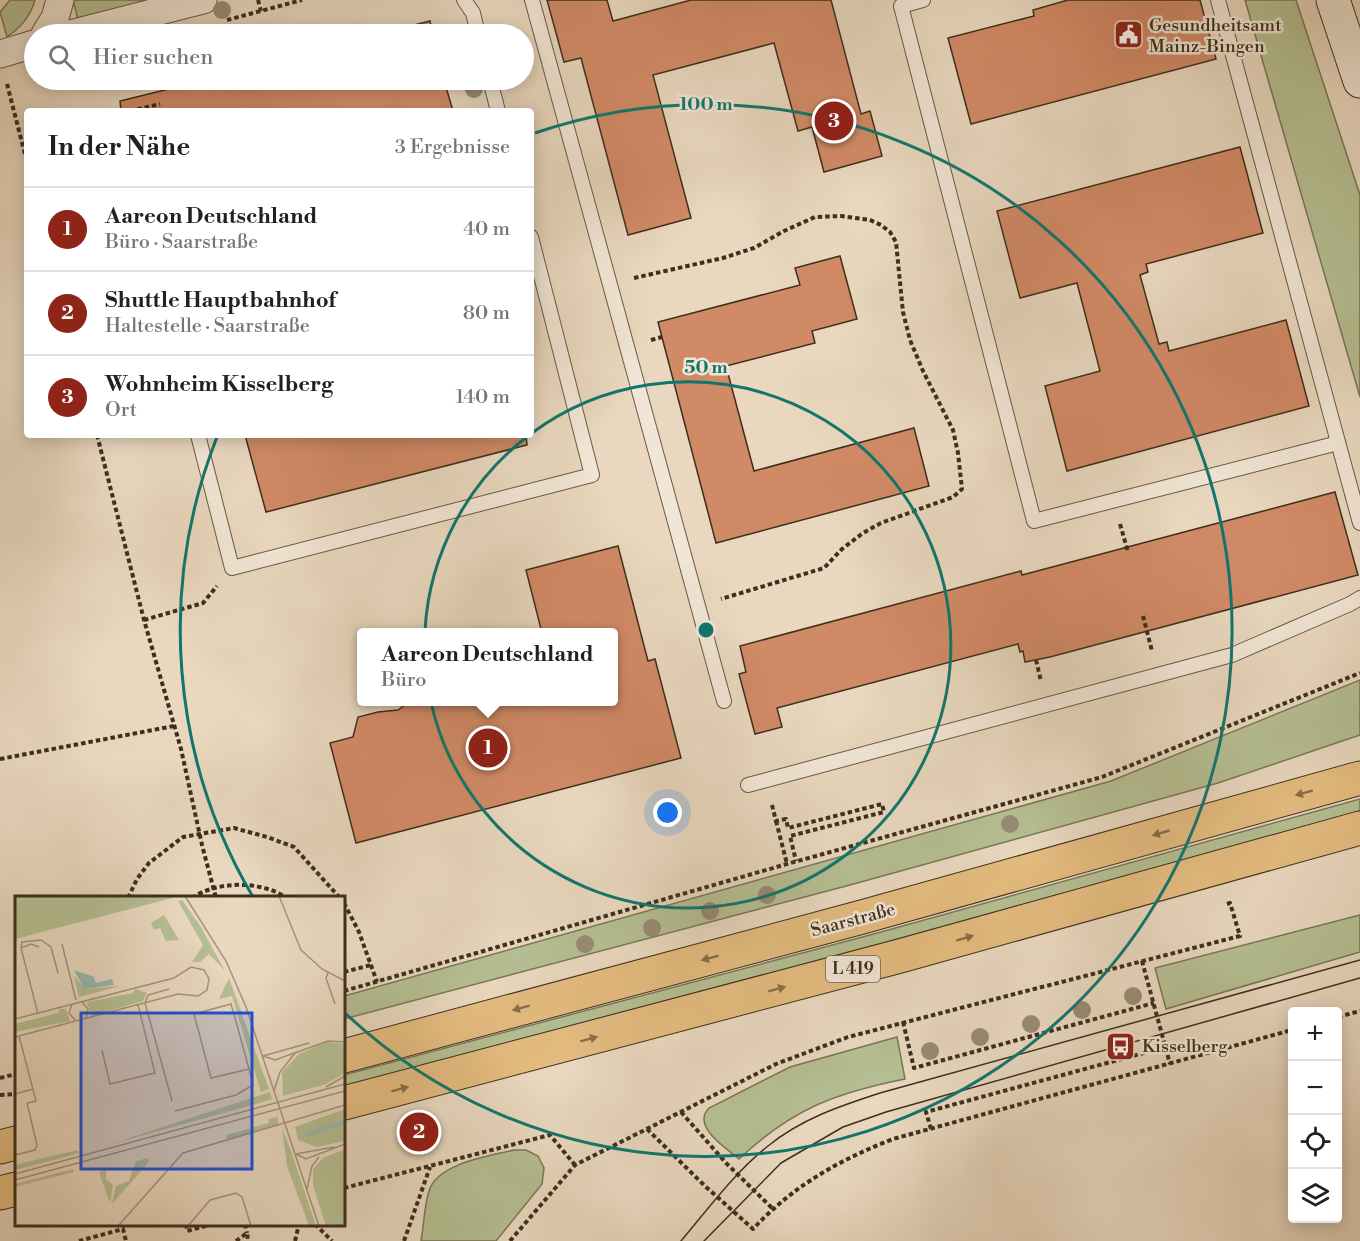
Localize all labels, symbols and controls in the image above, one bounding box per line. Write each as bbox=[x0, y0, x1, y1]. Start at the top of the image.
place label: Gesundheitsamt Mainz-Bingen bbox=[1149, 14, 1282, 58]
public building icon: Gesundheitsamt Mainz-Bingen bbox=[1112, 19, 1144, 51]
search box bbox=[24, 24, 534, 90]
icon: search bbox=[45, 41, 78, 74]
text: Hier suchen bbox=[93, 44, 213, 71]
text: 100 m bbox=[679, 93, 733, 116]
pin: 3 bbox=[814, 98, 854, 144]
text: In der Nähe bbox=[48, 131, 190, 163]
text: 3 Ergebnisse bbox=[395, 135, 510, 160]
text: Aareon Deutschland bbox=[105, 203, 317, 230]
text: 1 bbox=[63, 217, 72, 242]
text: 40 m bbox=[463, 217, 510, 242]
text: Büro · Saarstraße bbox=[105, 230, 258, 255]
text: Shuttle Hauptbahnhof bbox=[105, 287, 336, 314]
text: 2 bbox=[61, 301, 74, 326]
text: 80 m bbox=[463, 301, 510, 326]
text: Haltestelle · Saarstraße bbox=[105, 314, 310, 339]
text: 50 m bbox=[684, 356, 728, 379]
text: Wohnheim Kisselberg bbox=[105, 371, 334, 398]
text: 3 bbox=[61, 385, 74, 410]
text: 140 m bbox=[455, 385, 510, 410]
text: Ort bbox=[105, 398, 137, 423]
centre of rings bbox=[696, 620, 716, 640]
popup bbox=[357, 628, 618, 706]
text: Aareon Deutschland bbox=[381, 641, 594, 668]
text: Büro bbox=[381, 668, 426, 693]
pin: 1 bbox=[468, 726, 508, 771]
one-way arrow bbox=[1295, 789, 1313, 799]
your location bbox=[653, 798, 682, 827]
one-way arrow bbox=[1151, 829, 1169, 838]
inset map bbox=[15, 896, 345, 1226]
street label: Saarstraße bbox=[808, 898, 898, 942]
one-way arrow bbox=[956, 933, 974, 942]
one-way arrow bbox=[700, 954, 718, 963]
road number: L 419 bbox=[826, 956, 880, 982]
one-way arrow bbox=[768, 983, 786, 993]
one-way arrow bbox=[512, 1004, 530, 1014]
map controls bbox=[1288, 1007, 1342, 1223]
button: + bbox=[1288, 1007, 1342, 1061]
bus stop icon: Kisselberg bbox=[1105, 1030, 1137, 1062]
one-way arrow bbox=[580, 1034, 598, 1043]
place label: Kisselberg bbox=[1142, 1035, 1228, 1058]
button: − bbox=[1288, 1061, 1342, 1115]
one-way arrow bbox=[391, 1083, 409, 1093]
pin: 2 bbox=[400, 1110, 438, 1154]
button: locate bbox=[1288, 1115, 1342, 1169]
button: layers bbox=[1288, 1169, 1342, 1223]

